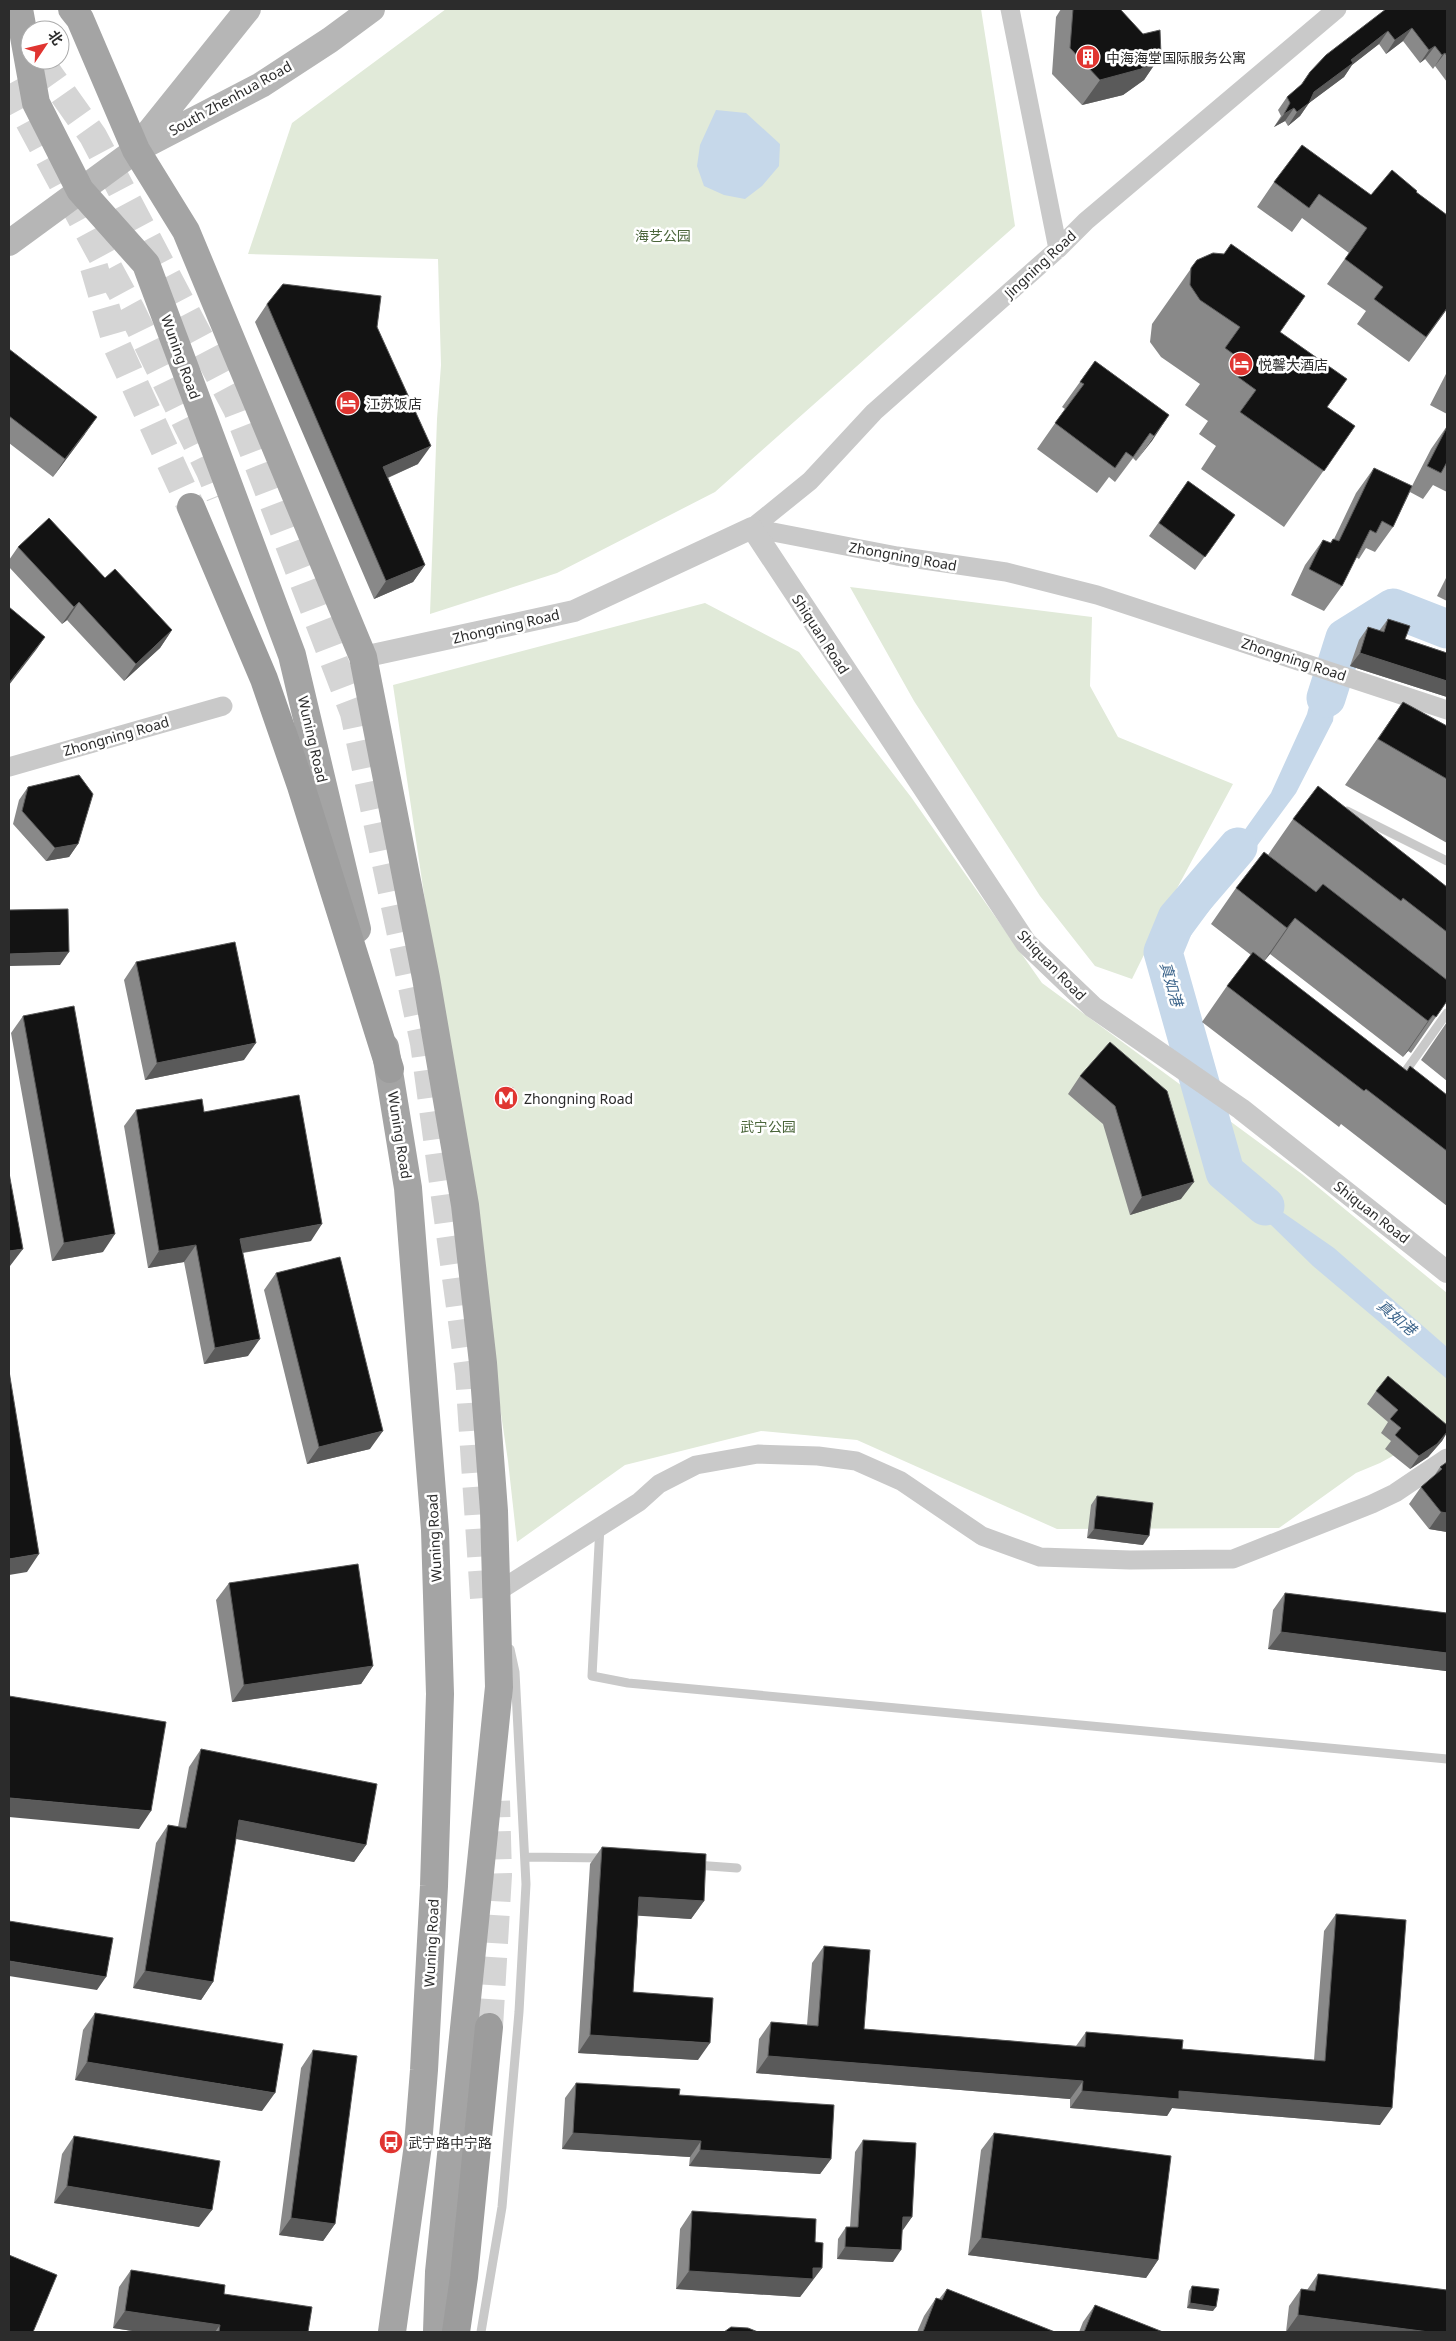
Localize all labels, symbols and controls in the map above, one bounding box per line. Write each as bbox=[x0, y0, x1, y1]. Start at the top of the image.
north arrow bbox=[20, 20, 70, 70]
text: 北 bbox=[44, 26, 68, 48]
building icon: 中海海堂国际服务公寓 bbox=[1075, 44, 1101, 70]
place label: 中海海堂国际服务公寓 bbox=[1106, 48, 1246, 67]
street label: South Zhenhua Road bbox=[165, 56, 295, 140]
park label: 海艺公园 bbox=[635, 226, 691, 245]
street label: Jingning Road bbox=[999, 226, 1080, 304]
street label: Wuning Road bbox=[157, 312, 205, 402]
hotel icon: 悦馨大酒店 bbox=[1228, 351, 1254, 377]
place label: 悦馨大酒店 bbox=[1258, 355, 1328, 374]
hotel icon: 江苏饭店 bbox=[335, 390, 361, 416]
place label: 江苏饭店 bbox=[366, 394, 422, 413]
street label: Zhongning Road bbox=[848, 537, 958, 575]
street label: Shiquan Road bbox=[788, 591, 854, 677]
street label: Zhongning Road bbox=[451, 604, 561, 648]
street label: Zhongning Road bbox=[1239, 633, 1349, 685]
street label: Wuning Road bbox=[294, 694, 332, 784]
street label: Zhongning Road bbox=[61, 712, 171, 760]
street label: Shiquan Road bbox=[1014, 926, 1090, 1004]
water label: 真如港 bbox=[1156, 960, 1188, 1010]
metro station icon: Zhongning Road bbox=[493, 1085, 519, 1111]
place label: Zhongning Road bbox=[524, 1089, 633, 1108]
street label: Wuning Road bbox=[384, 1090, 416, 1180]
park label: 武宁公园 bbox=[740, 1117, 796, 1136]
street label: Shiquan Road bbox=[1330, 1177, 1414, 1247]
water label: 真如港 bbox=[1373, 1295, 1422, 1340]
street label: Wuning Road bbox=[422, 1493, 446, 1583]
street label: Wuning Road bbox=[419, 1898, 443, 1988]
bus stop icon: 武宁路中宁路 bbox=[378, 2129, 404, 2155]
place label: 武宁路中宁路 bbox=[408, 2133, 492, 2152]

